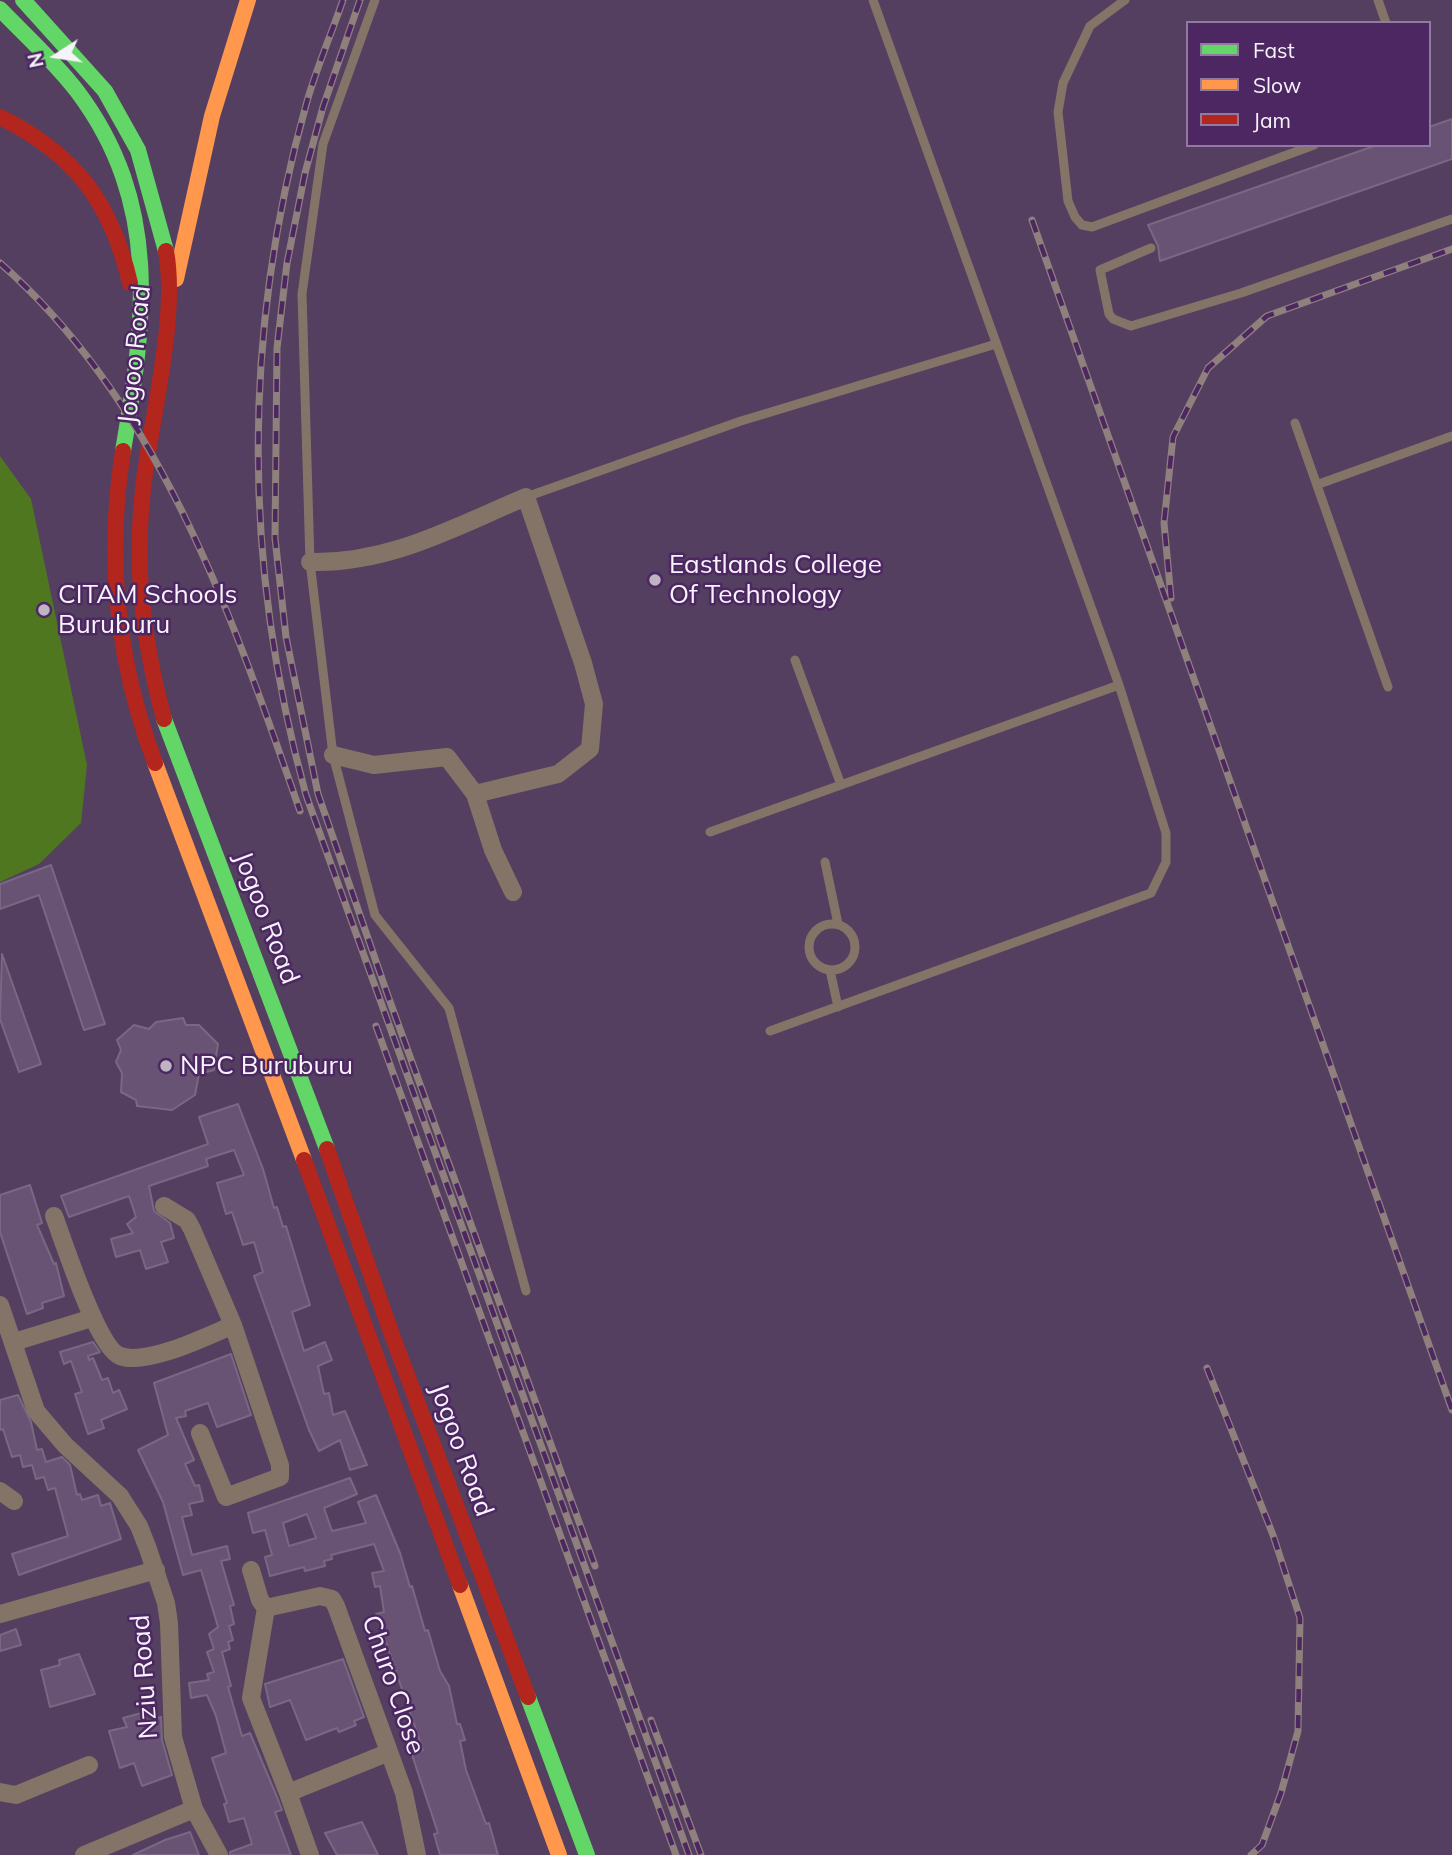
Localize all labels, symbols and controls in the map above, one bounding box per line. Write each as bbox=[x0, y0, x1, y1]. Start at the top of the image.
north arrow bbox=[21, 21, 91, 91]
legend bbox=[1186, 21, 1431, 147]
text: Fast bbox=[1253, 37, 1295, 63]
text: N bbox=[22, 51, 49, 70]
text: Slow bbox=[1253, 72, 1301, 98]
text: Jam bbox=[1253, 107, 1291, 133]
street label: Jogoo Road bbox=[112, 284, 158, 426]
place label: Eastlands College Of Technology bbox=[669, 549, 882, 610]
marker: Eastlands College Of Technology bbox=[647, 572, 663, 588]
place label: CITAM Schools Buruburu bbox=[58, 579, 238, 640]
marker: CITAM Schools Buruburu bbox=[36, 602, 52, 618]
street label: Jogoo Road bbox=[226, 847, 306, 989]
place label: NPC Buruburu bbox=[180, 1050, 353, 1082]
marker: NPC Buruburu bbox=[158, 1058, 174, 1074]
street label: Jogoo Road bbox=[423, 1379, 499, 1521]
street label: Churo Close bbox=[355, 1611, 431, 1759]
street label: Nziu Road bbox=[125, 1614, 165, 1740]

